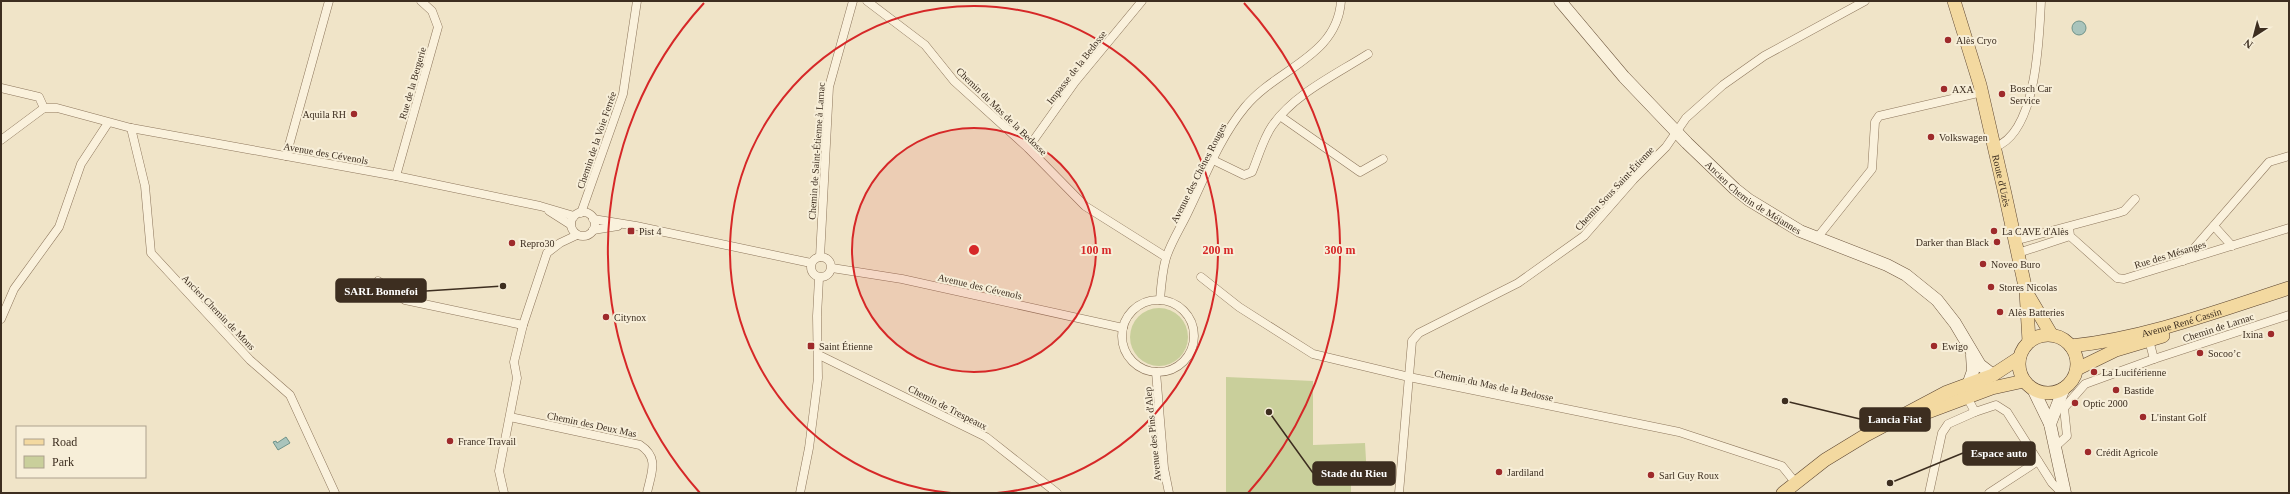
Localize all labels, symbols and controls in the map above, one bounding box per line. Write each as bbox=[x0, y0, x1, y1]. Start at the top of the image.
north arrow bbox=[2234, 16, 2274, 56]
street label: Impasse de la Bedosse bbox=[1044, 28, 1109, 106]
marker: Alès Cryo bbox=[1943, 35, 1953, 45]
place label: Alès Cryo bbox=[1956, 35, 1997, 46]
text: N bbox=[2241, 37, 2255, 51]
street label: Rue de la Bergerie bbox=[397, 45, 428, 120]
street label: Chemin du Mas de la Bedosse bbox=[954, 65, 1050, 158]
street label: Chemin de Saint-Étienne à Larnac bbox=[806, 81, 827, 220]
place label: Bosch Car Service bbox=[2010, 83, 2053, 106]
marker: AXA bbox=[1939, 84, 1949, 94]
place label: AXA bbox=[1952, 84, 1974, 95]
marker: Bosch Car Service bbox=[1997, 89, 2007, 99]
street label: Chemin de la Voie Ferrée bbox=[575, 90, 618, 190]
place label: Aquila RH bbox=[302, 109, 346, 120]
marker: Aquila RH bbox=[349, 109, 359, 119]
street label: Avenue des Chênes Rouges bbox=[1168, 121, 1229, 225]
marker: Volkswagen bbox=[1926, 132, 1936, 142]
place label: Volkswagen bbox=[1939, 132, 1988, 143]
street label: Avenue des Cévenols bbox=[283, 141, 369, 166]
street label: Chemin Sous Saint-Étienne bbox=[1573, 144, 1656, 233]
street label: Route d'Uzès bbox=[1990, 154, 2013, 208]
street label: Ancien Chemin de Méjannes bbox=[1703, 159, 1803, 237]
marker: Pist 4 bbox=[626, 226, 636, 236]
place label: Pist 4 bbox=[639, 226, 662, 237]
marker: La CAVE d'Alès bbox=[1989, 226, 1999, 236]
place label: La CAVE d'Alès bbox=[2002, 226, 2069, 237]
place label: Darker than Black bbox=[1916, 237, 1989, 248]
marker: Darker than Black bbox=[1992, 237, 2002, 247]
marker: Repro30 bbox=[507, 238, 517, 248]
place label: Repro30 bbox=[520, 238, 554, 249]
street label: Rue des Mésanges bbox=[2133, 238, 2207, 271]
centre of rings bbox=[967, 243, 981, 257]
text: 100 m bbox=[1081, 243, 1112, 257]
text: 200 m bbox=[1203, 243, 1234, 257]
text: 300 m bbox=[1325, 243, 1356, 257]
marker: Noveo Buro bbox=[1978, 259, 1988, 269]
place label: Noveo Buro bbox=[1991, 259, 2040, 270]
street label: Avenue des Cévenols bbox=[937, 271, 1023, 302]
street label: Ancien Chemin de Mons bbox=[180, 272, 257, 352]
callout: SARL Bonnefoi bbox=[336, 279, 426, 302]
marker: Stores Nicolas bbox=[1986, 282, 1996, 292]
place label: Stores Nicolas bbox=[1999, 282, 2057, 293]
text: SARL Bonnefoi bbox=[344, 285, 418, 297]
street label: Avenue René Cassin bbox=[2140, 306, 2223, 339]
marker: Alès Batteries bbox=[1995, 307, 2005, 317]
place label: Alès Batteries bbox=[2008, 307, 2064, 318]
street label: Chemin de Larnac bbox=[2181, 311, 2256, 344]
marker: Citynox bbox=[601, 312, 611, 322]
place label: Citynox bbox=[614, 312, 646, 323]
place label: Ixina bbox=[2242, 329, 2264, 340]
marker: Ixina bbox=[2266, 329, 2276, 339]
marker: Saint Étienne bbox=[806, 341, 816, 351]
place label: Saint Étienne bbox=[819, 341, 873, 352]
marker: Ewigo bbox=[1929, 341, 1939, 351]
place label: Ewigo bbox=[1942, 341, 1968, 352]
marker: Socoo’c bbox=[2195, 348, 2205, 358]
place label: Socoo’c bbox=[2208, 348, 2241, 359]
street label: Chemin du Mas de la Bedosse bbox=[1433, 367, 1555, 404]
marker: La Luciférienne bbox=[2089, 367, 2099, 377]
place label: La Luciférienne bbox=[2102, 367, 2167, 378]
street label: Chemin de Trespeaux bbox=[906, 383, 989, 432]
marker: Bastide bbox=[2111, 385, 2121, 395]
place label: Bastide bbox=[2124, 385, 2155, 396]
street label: Avenue des Pins d'Alep bbox=[1142, 386, 1163, 482]
marker: Optic 2000 bbox=[2070, 398, 2080, 408]
place label: Optic 2000 bbox=[2083, 398, 2128, 409]
callout: Lancia Fiat bbox=[1860, 408, 1930, 431]
street label: Chemin des Deux Mas bbox=[546, 410, 638, 439]
marker: L'instant Golf bbox=[2138, 412, 2148, 422]
place label: L'instant Golf bbox=[2151, 412, 2207, 423]
text: Lancia Fiat bbox=[1868, 413, 1922, 425]
legend bbox=[16, 426, 146, 478]
text: Road bbox=[52, 435, 77, 449]
marker: France Travail bbox=[445, 436, 455, 446]
place label: France Travail bbox=[458, 436, 516, 447]
callout: Espace auto bbox=[1963, 442, 2035, 465]
text: Espace auto bbox=[1971, 447, 2028, 459]
marker: Crédit Agricole bbox=[2083, 447, 2093, 457]
place label: Crédit Agricole bbox=[2096, 447, 2158, 458]
text: Park bbox=[52, 455, 74, 469]
callout: Stade du Rieu bbox=[1313, 462, 1395, 485]
text: Stade du Rieu bbox=[1321, 467, 1387, 479]
marker: Jardiland bbox=[1494, 467, 1504, 477]
place label: Jardiland bbox=[1507, 467, 1544, 478]
marker: Sarl Guy Roux bbox=[1646, 470, 1656, 480]
place label: Sarl Guy Roux bbox=[1659, 470, 1719, 481]

